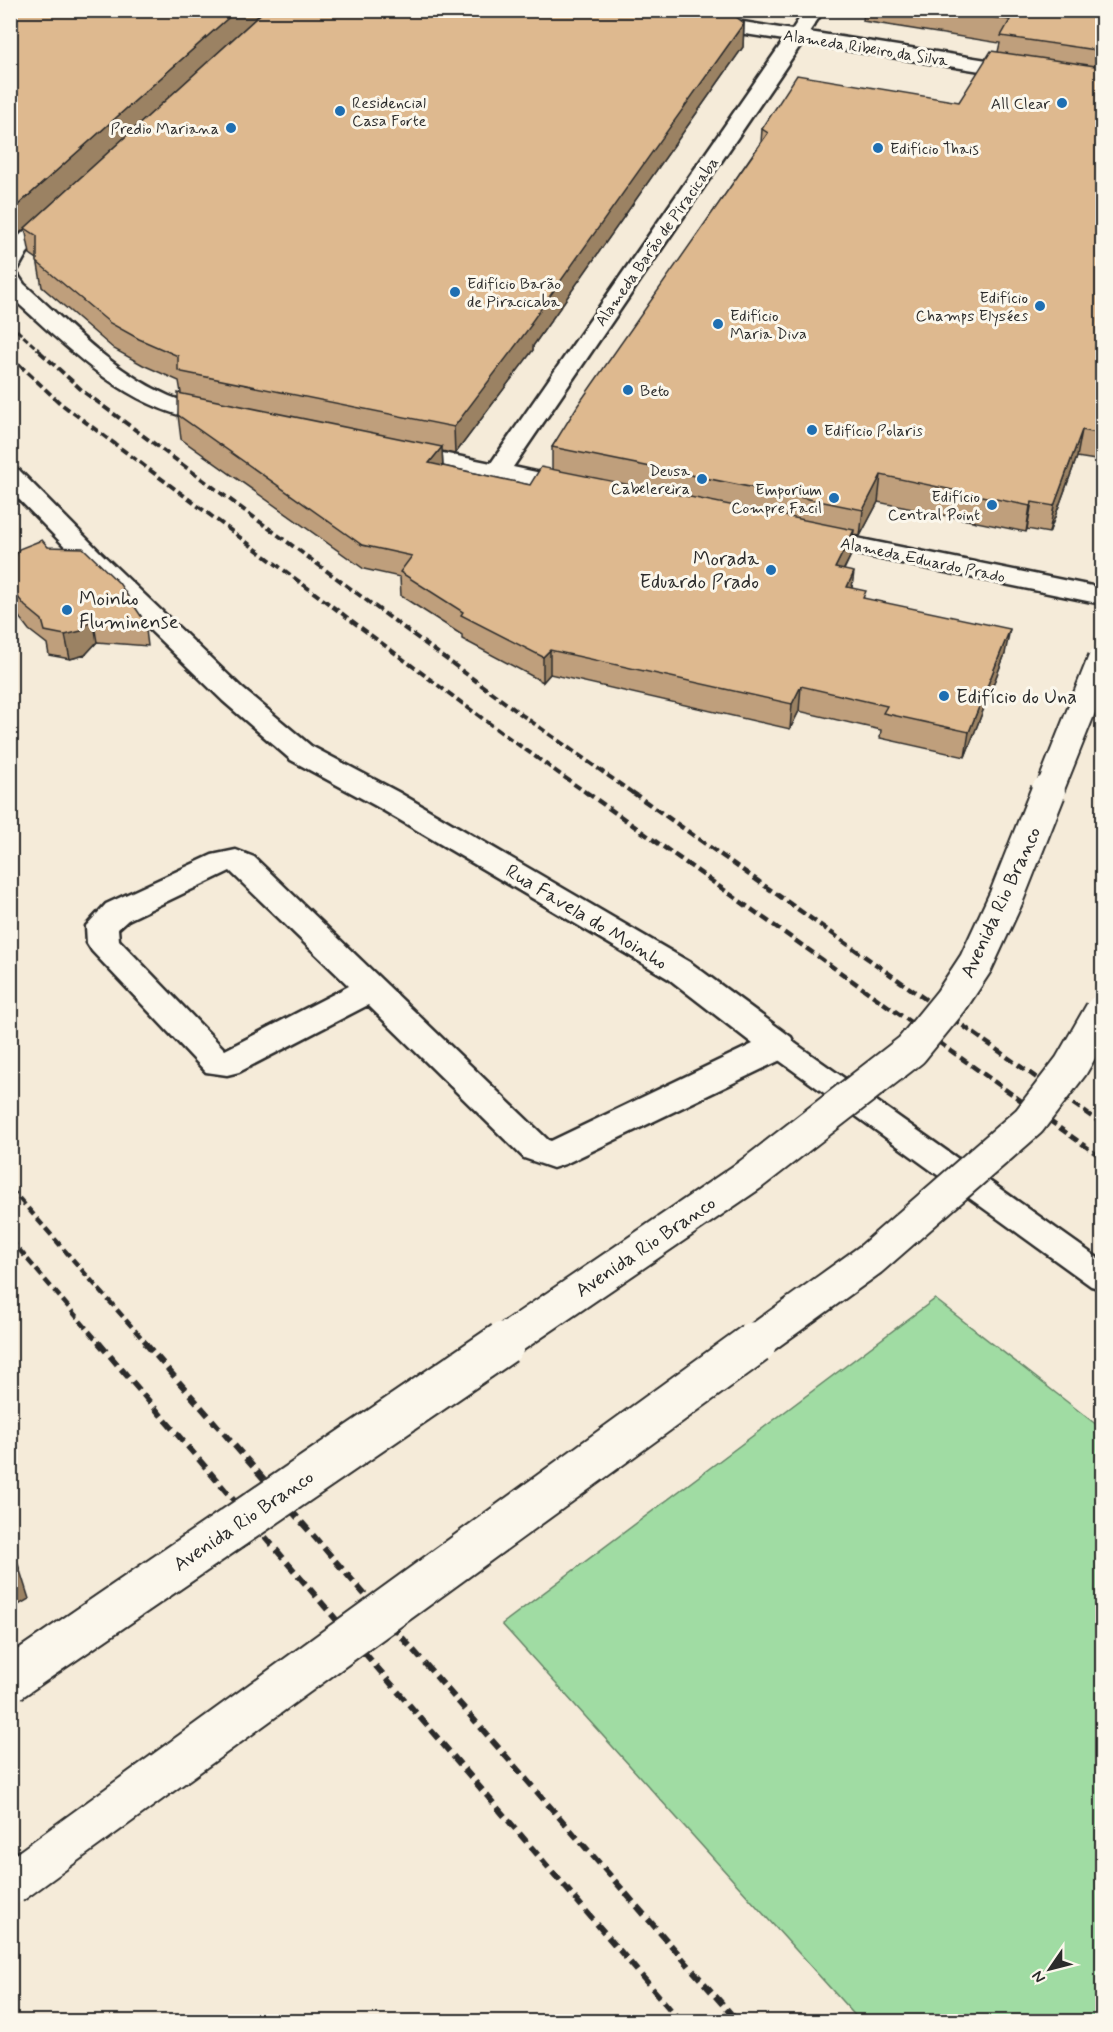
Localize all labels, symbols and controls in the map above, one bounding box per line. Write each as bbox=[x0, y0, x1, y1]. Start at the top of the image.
street label: Alameda Ribeiro da Silva bbox=[782, 25, 950, 72]
place label: Residencial Casa Forte bbox=[352, 93, 427, 132]
place label: All Clear bbox=[991, 94, 1050, 115]
marker: All Clear bbox=[1055, 96, 1069, 110]
marker: Residencial Casa Forte bbox=[333, 104, 347, 118]
place label: Predio Mariana bbox=[111, 119, 219, 140]
marker: Predio Mariana bbox=[224, 121, 238, 135]
place label: Edifício Thais bbox=[890, 139, 979, 160]
marker: Edifício Thais bbox=[871, 141, 885, 155]
street label: Alameda Barão de Piracicaba bbox=[591, 153, 724, 331]
place label: Edifício Barão de Piracicaba bbox=[467, 274, 561, 313]
marker: Edifício Barão de Piracicaba bbox=[448, 285, 462, 299]
place label: Edifício Champs Elysées bbox=[915, 288, 1028, 327]
marker: Edifício Champs Elysées bbox=[1033, 299, 1047, 313]
place label: Edifício Maria Diva bbox=[730, 306, 807, 345]
marker: Edifício Maria Diva bbox=[711, 317, 725, 331]
place label: Beto bbox=[640, 381, 669, 402]
marker: Beto bbox=[621, 383, 635, 397]
place label: Edifício Polaris bbox=[824, 421, 923, 442]
marker: Edifício Polaris bbox=[805, 423, 819, 437]
place label: Deusa Cabelereira bbox=[611, 461, 690, 500]
marker: Deusa Cabelereira bbox=[695, 472, 709, 486]
place label: Emporium Compre Facil bbox=[731, 480, 822, 519]
place label: Edifício Central Point bbox=[888, 487, 980, 526]
marker: Emporium Compre Facil bbox=[827, 491, 841, 505]
marker: Edifício Central Point bbox=[985, 498, 999, 512]
street label: Alameda Eduardo Prado bbox=[838, 533, 1007, 588]
place label: Morada Eduardo Prado bbox=[639, 546, 760, 596]
marker: Morada Eduardo Prado bbox=[764, 563, 778, 577]
place label: Moinho Fluminense bbox=[79, 586, 179, 636]
marker: Moinho Fluminense bbox=[60, 603, 74, 617]
place label: Edifício do Una bbox=[956, 684, 1077, 711]
marker: Edifício do Una bbox=[937, 689, 951, 703]
street label: Avenida Rio Branco bbox=[954, 823, 1048, 983]
street label: Rua Favela do Moinho bbox=[500, 858, 672, 976]
street label: Avenida Rio Branco bbox=[570, 1190, 721, 1304]
street label: Avenida Rio Branco bbox=[168, 1464, 319, 1578]
north arrow bbox=[1020, 1939, 1080, 1999]
text: N bbox=[1027, 1966, 1051, 1987]

